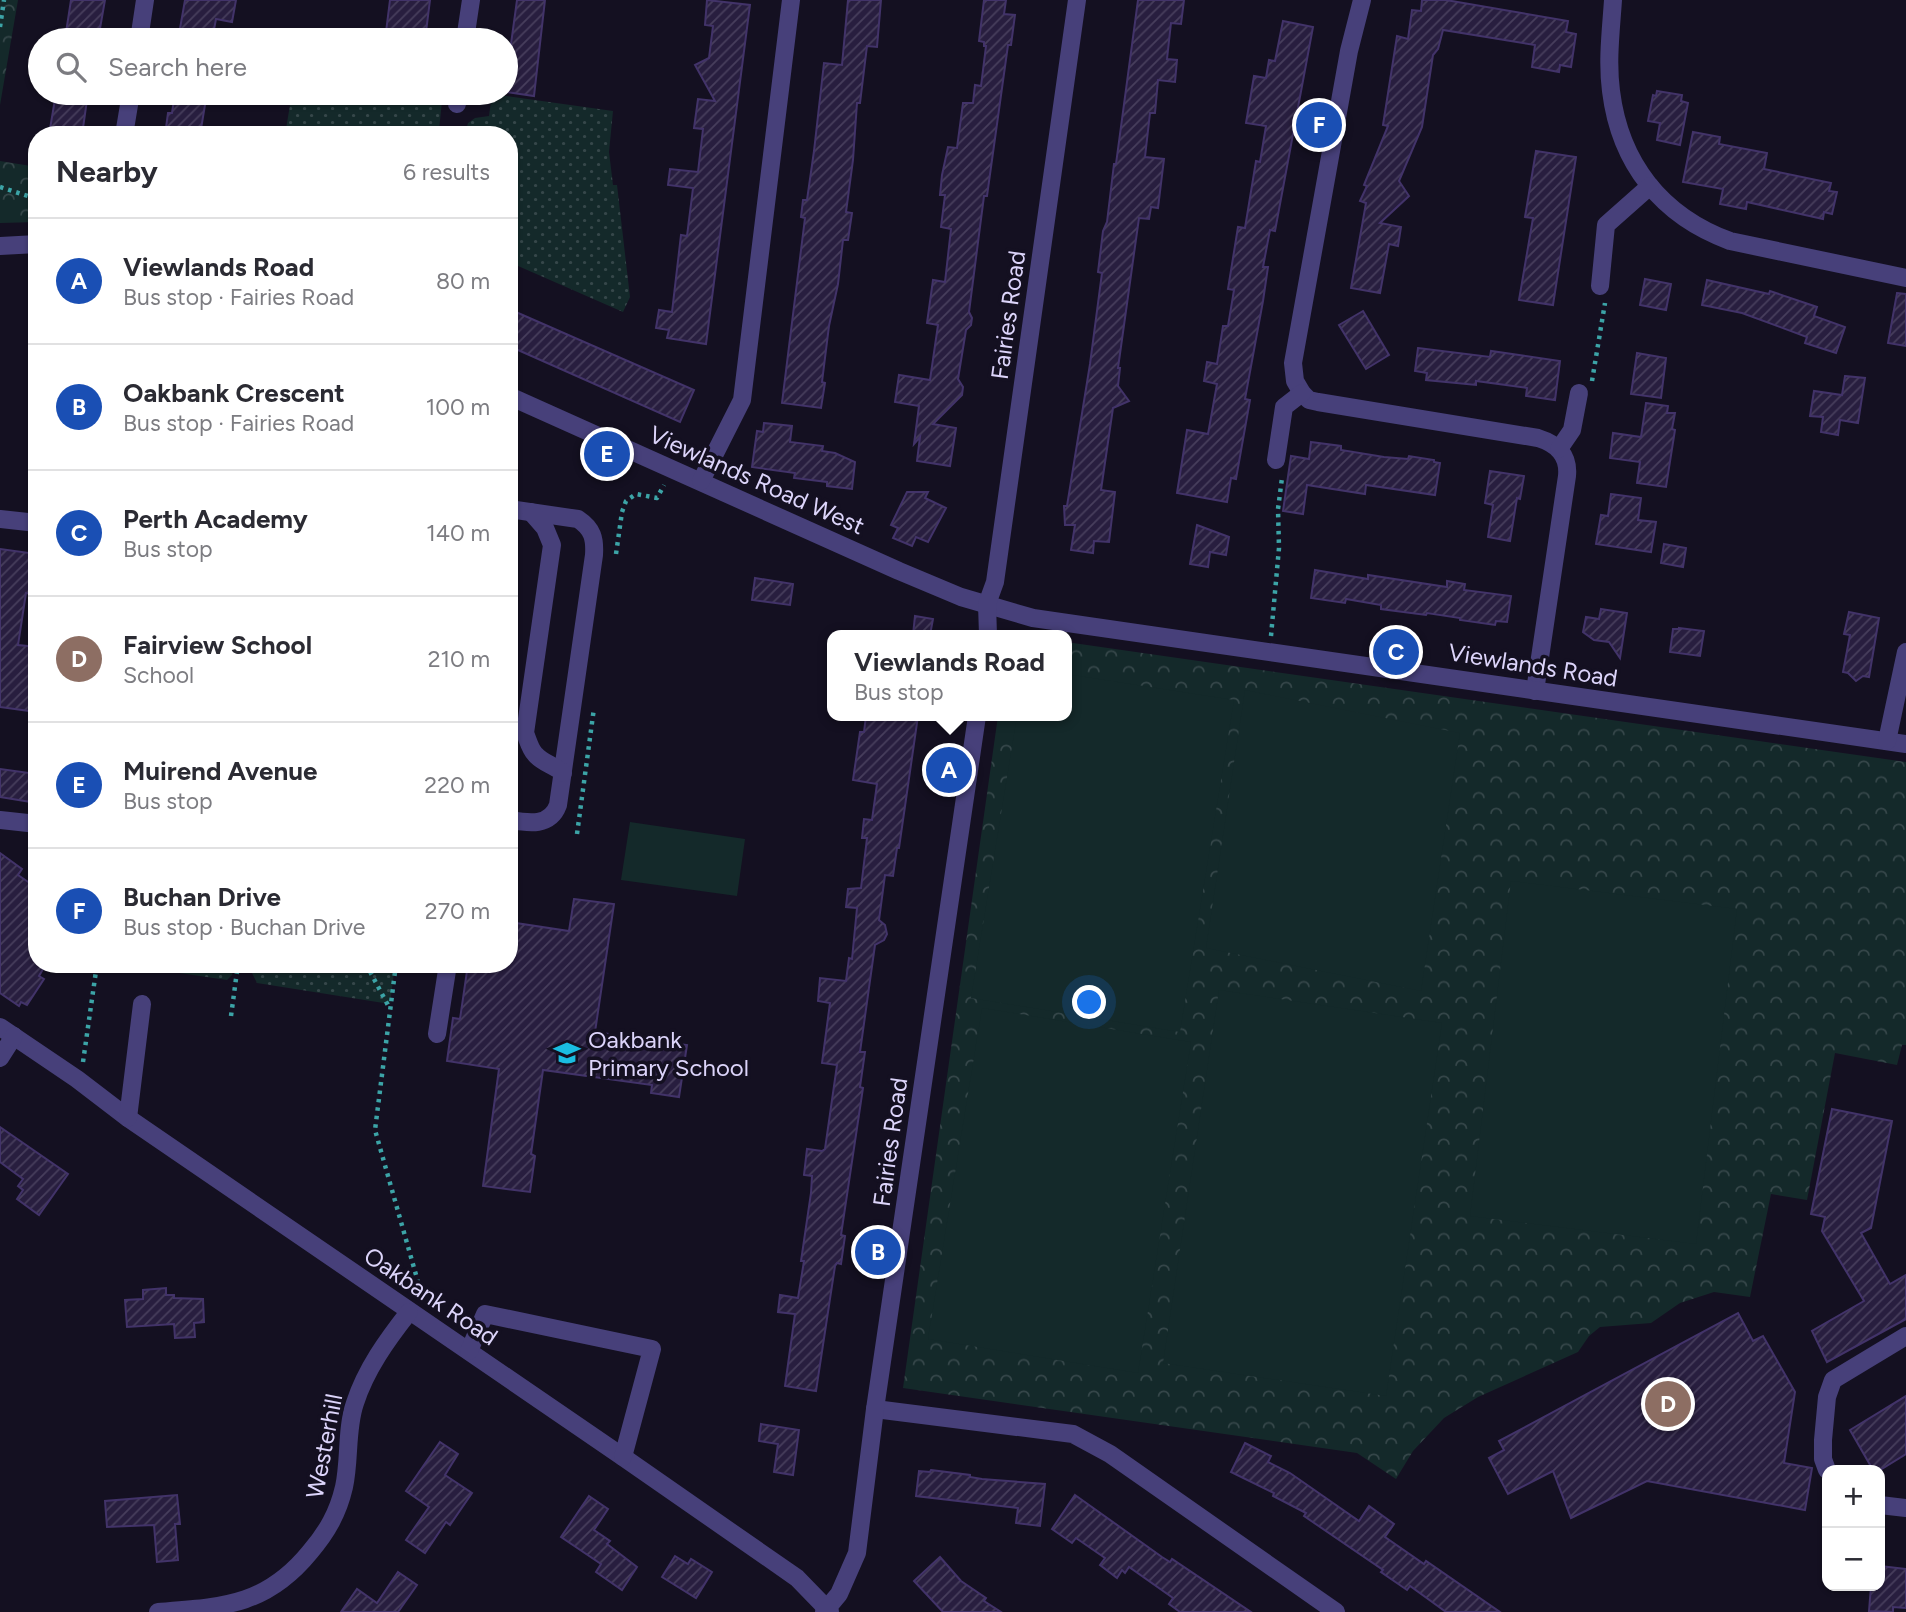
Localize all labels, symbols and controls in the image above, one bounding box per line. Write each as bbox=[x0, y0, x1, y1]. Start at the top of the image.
search box bbox=[28, 28, 518, 105]
icon: search bbox=[52, 48, 90, 86]
text: Search here bbox=[108, 51, 247, 83]
pin: F bbox=[1296, 99, 1342, 151]
text: Nearby bbox=[56, 153, 158, 190]
text: 6 results bbox=[403, 158, 490, 186]
street label: Fairies Road bbox=[985, 249, 1031, 381]
text: Viewlands Road bbox=[123, 251, 314, 283]
text: A bbox=[71, 267, 87, 295]
text: 80 m bbox=[436, 267, 490, 295]
text: Bus stop · Fairies Road bbox=[123, 283, 354, 311]
text: Oakbank Crescent bbox=[123, 377, 345, 409]
text: B bbox=[72, 393, 86, 421]
text: 100 m bbox=[426, 393, 490, 421]
text: Bus stop · Fairies Road bbox=[123, 409, 354, 437]
street label: Viewlands Road West bbox=[645, 419, 869, 541]
pin: E bbox=[584, 428, 630, 480]
text: Perth Academy bbox=[123, 503, 308, 535]
text: C bbox=[71, 519, 87, 547]
text: 140 m bbox=[426, 519, 490, 547]
text: Bus stop bbox=[123, 535, 213, 563]
pin: C bbox=[1373, 626, 1419, 678]
text: Fairview School bbox=[123, 629, 312, 661]
popup bbox=[827, 630, 1072, 721]
street label: Viewlands Road bbox=[1446, 637, 1620, 693]
text: D bbox=[71, 645, 87, 673]
text: 210 m bbox=[428, 645, 490, 673]
text: Viewlands Road bbox=[854, 646, 1045, 678]
text: School bbox=[123, 661, 194, 689]
text: Bus stop bbox=[854, 678, 944, 706]
pin: A bbox=[926, 744, 972, 796]
text: Muirend Avenue bbox=[123, 755, 317, 787]
text: E bbox=[72, 771, 86, 799]
text: 220 m bbox=[424, 771, 490, 799]
text: Bus stop bbox=[123, 787, 213, 815]
text: Buchan Drive bbox=[123, 881, 281, 913]
text: F bbox=[73, 897, 85, 925]
text: 270 m bbox=[425, 897, 490, 925]
text: Bus stop · Buchan Drive bbox=[123, 913, 365, 941]
your location bbox=[1072, 985, 1106, 1019]
place label: Oakbank Primary School bbox=[588, 1025, 749, 1082]
school or university icon: Oakbank Primary School bbox=[552, 1038, 582, 1068]
street label: Fairies Road bbox=[867, 1076, 913, 1208]
pin: B bbox=[855, 1226, 901, 1278]
street label: Oakbank Road bbox=[359, 1241, 503, 1351]
pin: D bbox=[1645, 1378, 1691, 1430]
street label: Westerhill bbox=[300, 1391, 348, 1501]
map controls bbox=[1822, 1465, 1885, 1591]
button: + bbox=[1822, 1465, 1885, 1528]
button: − bbox=[1822, 1528, 1885, 1591]

